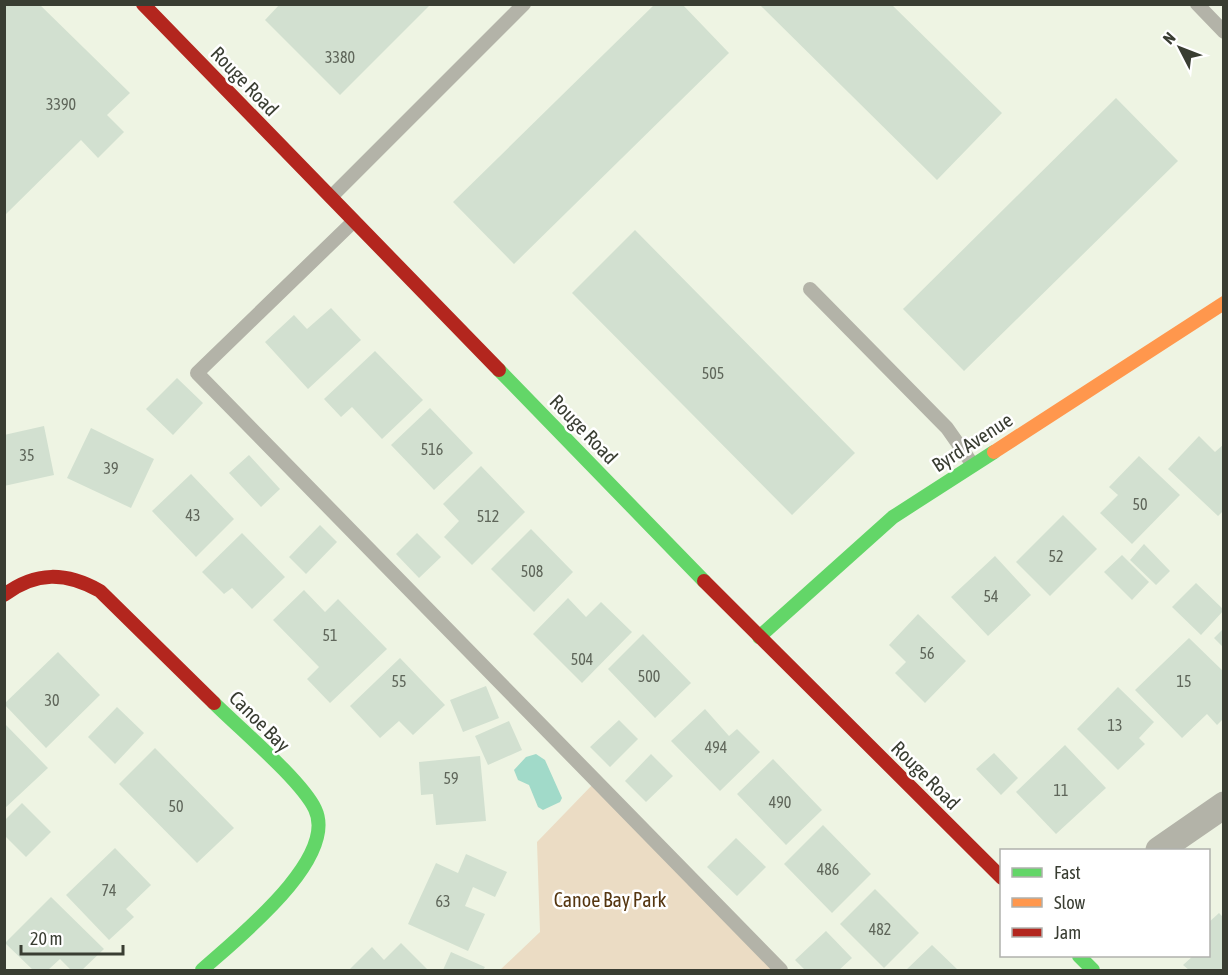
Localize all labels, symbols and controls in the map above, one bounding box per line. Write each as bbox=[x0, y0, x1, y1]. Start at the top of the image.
north arrow bbox=[1150, 18, 1210, 78]
text: N bbox=[1159, 28, 1179, 47]
street label: Rouge Road bbox=[206, 42, 284, 120]
house number: 3380 bbox=[325, 48, 355, 66]
house number: 3390 bbox=[46, 95, 76, 113]
house number: 505 bbox=[702, 364, 724, 382]
street label: Rouge Road bbox=[545, 390, 623, 468]
street label: Byrd Avenue bbox=[927, 408, 1017, 476]
house number: 516 bbox=[421, 440, 443, 458]
house number: 35 bbox=[19, 446, 35, 464]
house number: 39 bbox=[103, 459, 119, 477]
house number: 50 bbox=[1132, 495, 1148, 513]
house number: 43 bbox=[185, 506, 201, 524]
house number: 512 bbox=[477, 507, 499, 525]
house number: 52 bbox=[1048, 547, 1064, 565]
house number: 508 bbox=[521, 562, 543, 580]
house number: 54 bbox=[983, 587, 999, 605]
house number: 51 bbox=[322, 626, 338, 644]
house number: 56 bbox=[919, 644, 935, 662]
house number: 504 bbox=[571, 650, 593, 668]
house number: 500 bbox=[638, 667, 660, 685]
house number: 55 bbox=[391, 672, 407, 690]
house number: 15 bbox=[1176, 672, 1192, 690]
street label: Canoe Bay bbox=[225, 686, 295, 756]
house number: 30 bbox=[44, 691, 60, 709]
house number: 13 bbox=[1107, 716, 1123, 734]
street label: Rouge Road bbox=[887, 736, 965, 814]
house number: 494 bbox=[705, 738, 727, 756]
house number: 59 bbox=[443, 769, 459, 787]
house number: 11 bbox=[1053, 781, 1069, 799]
house number: 490 bbox=[769, 793, 791, 811]
house number: 50 bbox=[168, 797, 184, 815]
legend bbox=[1000, 849, 1210, 957]
house number: 486 bbox=[817, 860, 839, 878]
text: Fast bbox=[1054, 862, 1081, 883]
house number: 74 bbox=[101, 881, 117, 899]
park label: Canoe Bay Park bbox=[554, 888, 666, 911]
house number: 63 bbox=[435, 892, 451, 910]
text: Slow bbox=[1054, 892, 1085, 913]
scale bar bbox=[21, 918, 123, 956]
house number: 482 bbox=[869, 920, 891, 938]
text: Jam bbox=[1054, 922, 1081, 943]
text: 20 m bbox=[30, 928, 62, 949]

